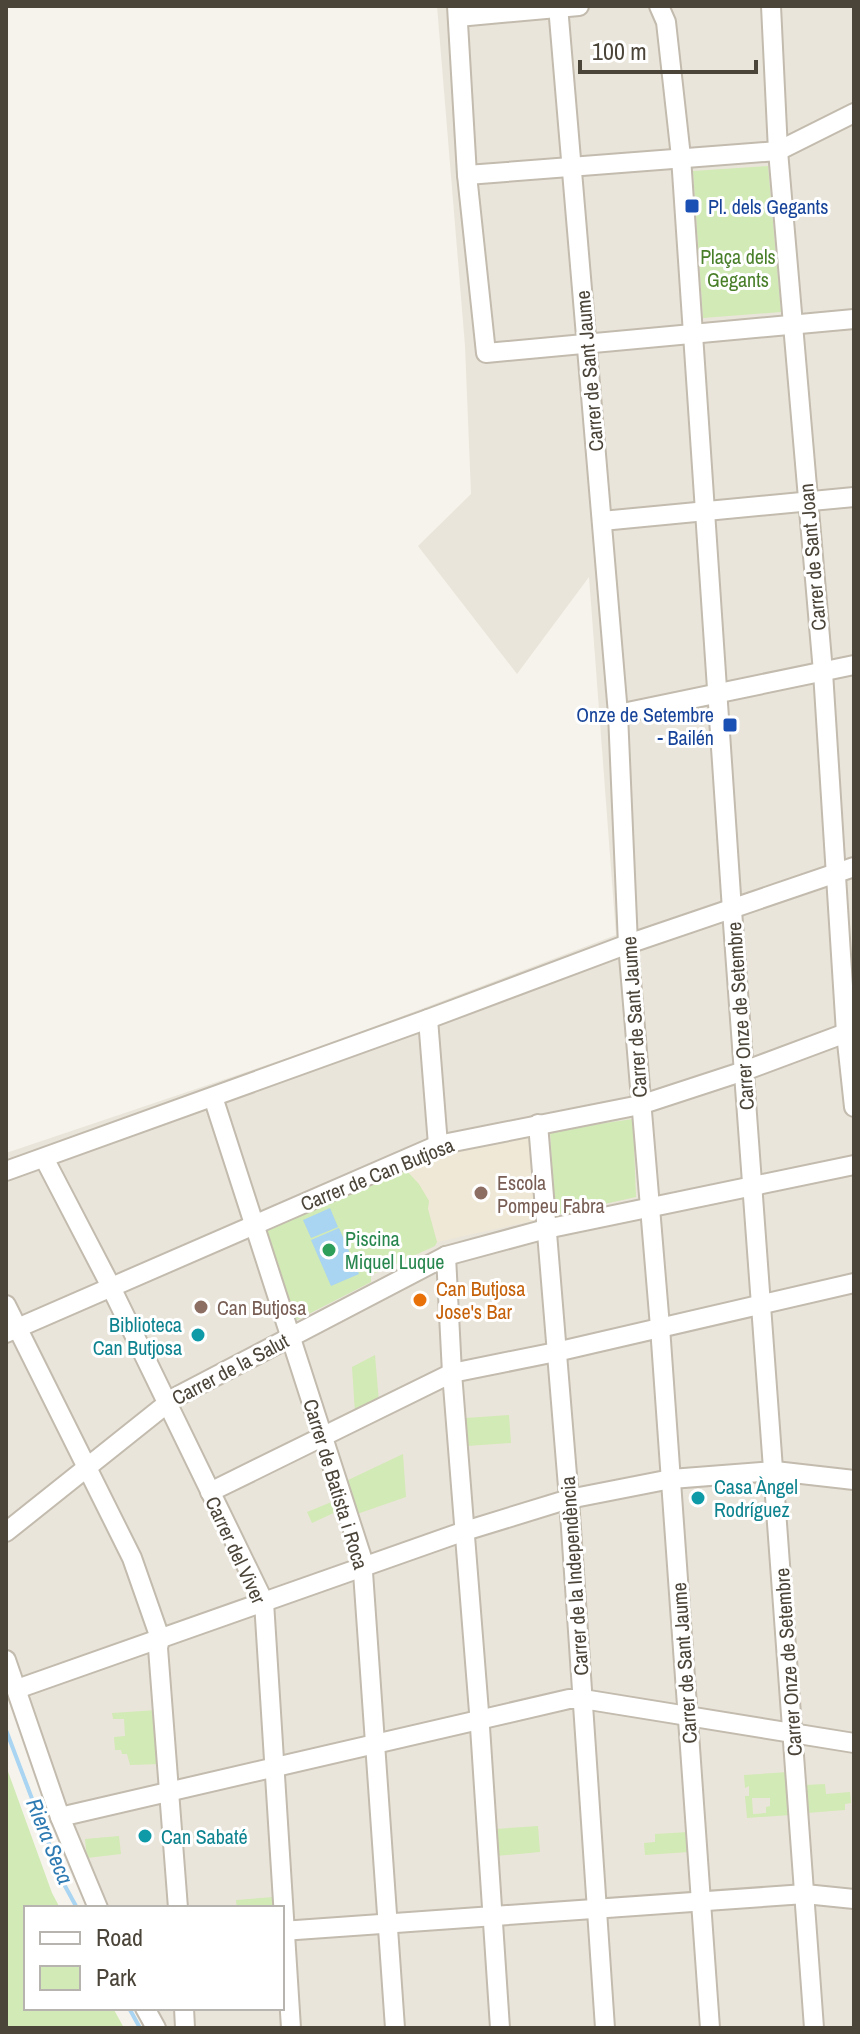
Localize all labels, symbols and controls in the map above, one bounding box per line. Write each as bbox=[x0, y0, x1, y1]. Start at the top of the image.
scale bar bbox=[580, 24, 756, 74]
text: 100 m bbox=[592, 35, 647, 67]
place label: Pl. dels Gegants bbox=[708, 193, 828, 220]
marker: Pl. dels Gegants bbox=[683, 197, 701, 215]
park label: Plaça dels Gegants bbox=[700, 243, 776, 293]
street label: Carrer de Sant Jaume bbox=[569, 289, 609, 453]
street label: Carrer de Sant Joan bbox=[792, 482, 832, 632]
place label: Onze de Setembre - Bailén bbox=[576, 701, 714, 751]
marker: Onze de Setembre - Bailén bbox=[721, 716, 739, 734]
street label: Carrer Onze de Setembre bbox=[720, 921, 760, 1111]
street label: Carrer de Sant Jaume bbox=[615, 936, 653, 1098]
street label: Carrer de Can Butjosa bbox=[296, 1131, 458, 1217]
place label: Escola Pompeu Fabra bbox=[497, 1169, 605, 1219]
marker: Escola Pompeu Fabra bbox=[472, 1184, 490, 1202]
place label: Piscina Miquel Luque bbox=[345, 1225, 444, 1275]
marker: Piscina Miquel Luque bbox=[320, 1241, 338, 1259]
place label: Can Butjosa Jose's Bar bbox=[436, 1275, 525, 1325]
marker: Can Butjosa Jose's Bar bbox=[411, 1291, 429, 1309]
place label: Can Butjosa bbox=[217, 1294, 306, 1321]
marker: Can Butjosa bbox=[192, 1298, 210, 1316]
place label: Biblioteca Can Butjosa bbox=[93, 1311, 182, 1361]
marker: Biblioteca Can Butjosa bbox=[189, 1326, 207, 1344]
street label: Carrer de la Salut bbox=[167, 1327, 293, 1411]
street label: Carrer de Batista i Roca bbox=[297, 1395, 375, 1573]
place label: Casa Àngel Rodríguez bbox=[714, 1473, 798, 1523]
street label: Carrer de la Independència bbox=[554, 1475, 594, 1677]
marker: Casa Àngel Rodríguez bbox=[689, 1489, 707, 1507]
street label: Carrer del Viver bbox=[199, 1492, 273, 1609]
street label: Carrer Onze de Setembre bbox=[768, 1567, 808, 1757]
street label: Carrer de Sant Jaume bbox=[665, 1582, 703, 1744]
water label: Riera Seca bbox=[19, 1794, 81, 1888]
place label: Can Sabaté bbox=[161, 1823, 248, 1850]
marker: Can Sabaté bbox=[136, 1827, 154, 1845]
legend bbox=[24, 1906, 284, 2010]
text: Road bbox=[96, 1921, 143, 1953]
text: Park bbox=[96, 1961, 137, 1993]

